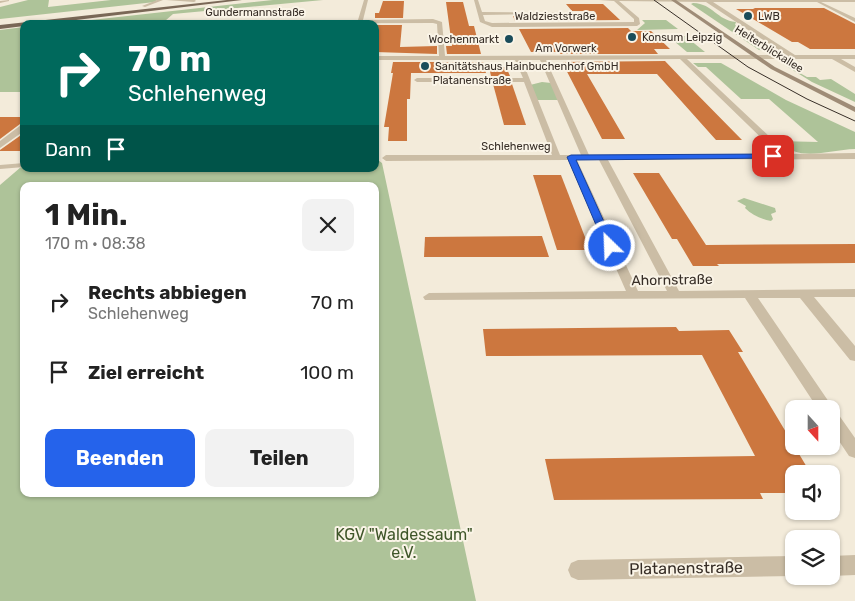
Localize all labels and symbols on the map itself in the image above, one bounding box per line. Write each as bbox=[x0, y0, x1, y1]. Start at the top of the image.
street label: Gundermannstraße bbox=[205, 6, 305, 19]
street label: Waldzieststraße bbox=[515, 10, 595, 23]
marker: LWB bbox=[742, 10, 754, 22]
place label: LWB bbox=[758, 10, 780, 23]
street label: Heiterblickallee bbox=[732, 23, 806, 75]
marker: Konsum Leipzig bbox=[626, 31, 638, 43]
place label: Konsum Leipzig bbox=[642, 31, 722, 44]
place label: Wochenmarkt bbox=[429, 33, 500, 46]
marker: Wochenmarkt bbox=[503, 33, 515, 45]
street label: Am Vorwerk bbox=[535, 42, 597, 55]
marker: Sanitätshaus Hainbuchenhof GmbH bbox=[419, 60, 431, 72]
place label: Sanitätshaus Hainbuchenhof GmbH bbox=[435, 60, 619, 73]
street label: Platanenstraße bbox=[433, 74, 511, 87]
pin bbox=[752, 135, 794, 177]
street label: Schlehenweg bbox=[481, 140, 551, 153]
position arrow bbox=[583, 219, 635, 271]
street label: Ahornstraße bbox=[631, 271, 713, 289]
north arrow bbox=[785, 400, 840, 455]
park label: KGV "Waldessaum" e.V. bbox=[335, 525, 473, 562]
street label: Platanenstraße bbox=[629, 558, 743, 578]

